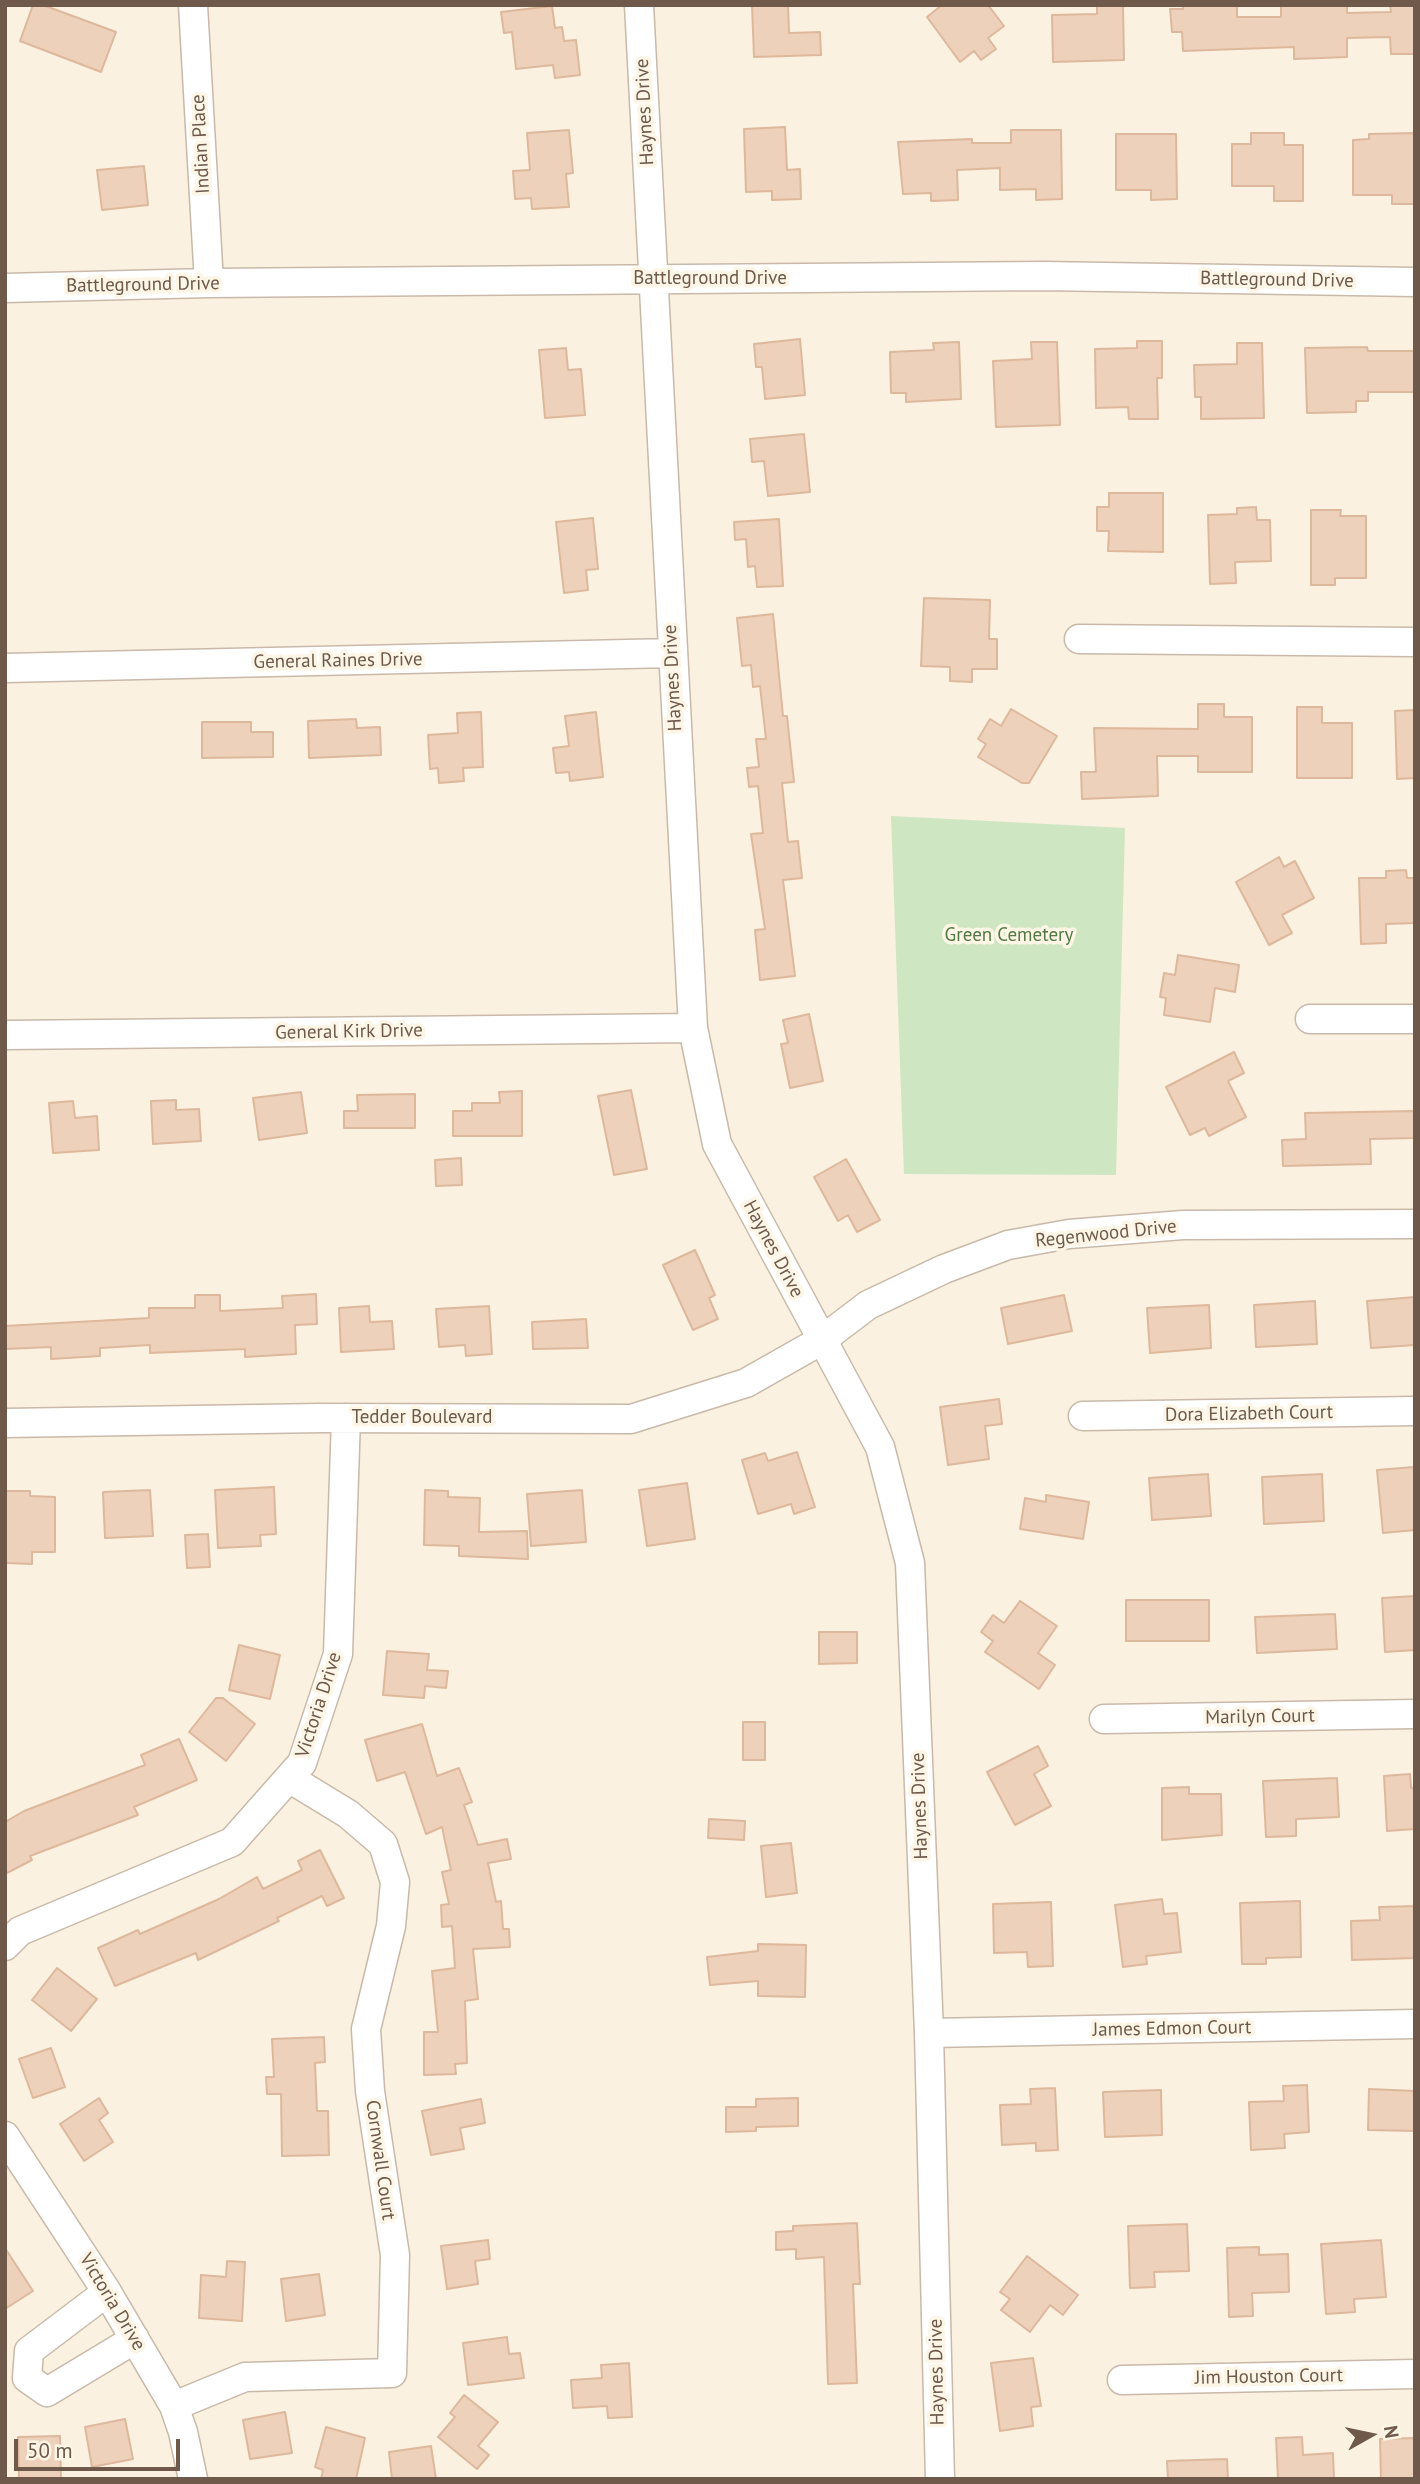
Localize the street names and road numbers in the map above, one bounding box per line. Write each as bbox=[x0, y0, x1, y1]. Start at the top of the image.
street label: Haynes Drive bbox=[631, 58, 659, 166]
street label: Indian Place bbox=[187, 94, 215, 194]
street label: Battleground Drive bbox=[1200, 267, 1354, 293]
street label: Battleground Drive bbox=[633, 268, 787, 290]
street label: Battleground Drive bbox=[66, 272, 220, 298]
street label: Haynes Drive bbox=[659, 624, 687, 732]
street label: General Raines Drive bbox=[253, 648, 423, 674]
street label: General Kirk Drive bbox=[275, 1019, 423, 1045]
street label: Haynes Drive bbox=[738, 1197, 808, 1301]
street label: Regenwood Drive bbox=[1034, 1215, 1178, 1253]
street label: Dora Elizabeth Court bbox=[1165, 1401, 1333, 1427]
street label: Tedder Boulevard bbox=[352, 1407, 492, 1429]
street label: Victoria Drive bbox=[291, 1649, 347, 1761]
street label: Marilyn Court bbox=[1205, 1705, 1315, 1729]
street label: Haynes Drive bbox=[907, 1752, 933, 1860]
street label: James Edmon Court bbox=[1092, 2016, 1252, 2042]
street label: Cornwall Court bbox=[360, 2099, 400, 2221]
street label: Victoria Drive bbox=[74, 2249, 150, 2355]
street label: Haynes Drive bbox=[925, 2318, 949, 2426]
street label: Jim Houston Court bbox=[1195, 2364, 1343, 2390]

